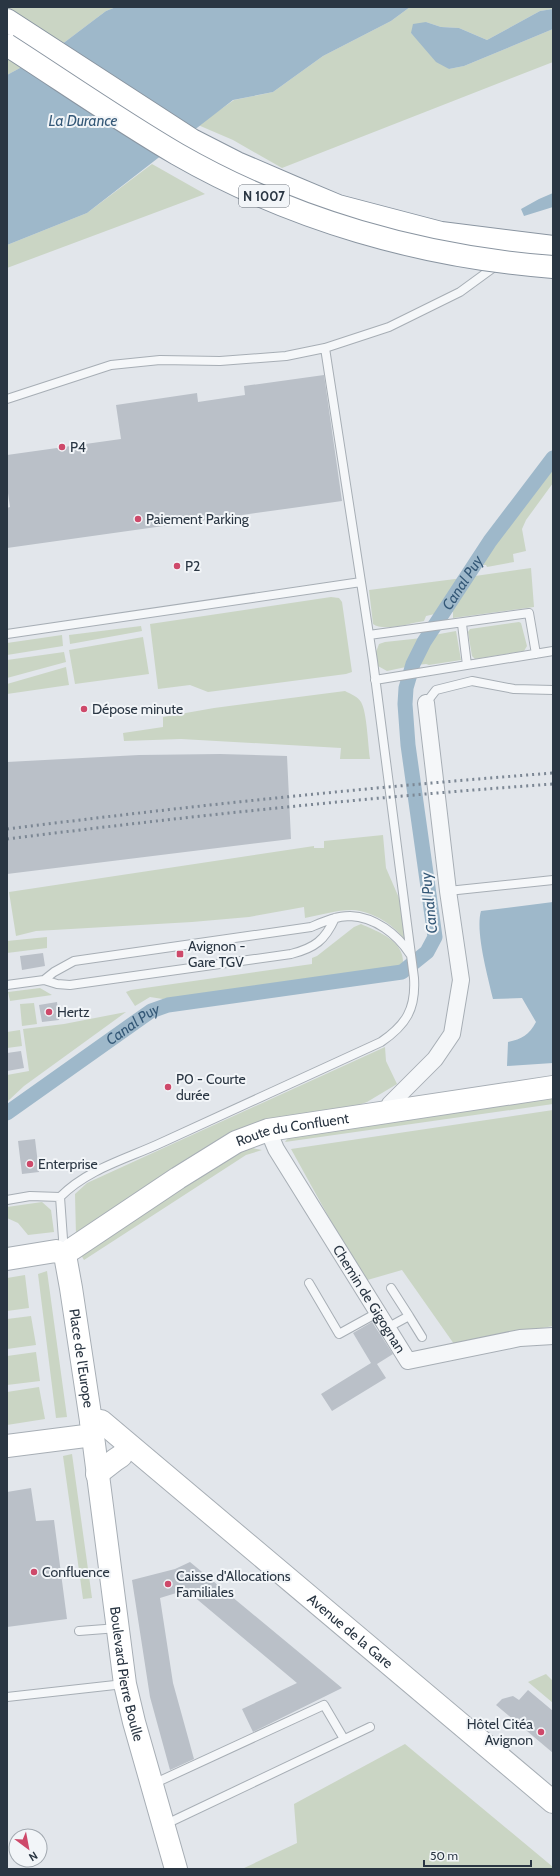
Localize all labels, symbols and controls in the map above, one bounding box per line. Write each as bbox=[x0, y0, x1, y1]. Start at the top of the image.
water label: La Durance bbox=[49, 112, 118, 130]
road number: N 1007 bbox=[239, 185, 289, 207]
place label: P4 bbox=[70, 438, 86, 456]
marker: P4 bbox=[57, 442, 67, 452]
place label: Paiement Parking bbox=[146, 510, 250, 528]
marker: Paiement Parking bbox=[133, 514, 143, 524]
water label: Canal Puy bbox=[438, 551, 488, 614]
place label: P2 bbox=[185, 557, 200, 575]
marker: P2 bbox=[172, 561, 182, 571]
place label: Dépose minute bbox=[92, 700, 183, 718]
marker: Dépose minute bbox=[79, 704, 89, 714]
water label: Canal Puy bbox=[417, 870, 441, 934]
place label: Avignon - Gare TGV bbox=[188, 937, 245, 971]
marker: Avignon - Gare TGV bbox=[175, 949, 185, 959]
water label: Canal Puy bbox=[102, 999, 163, 1049]
place label: Hertz bbox=[57, 1003, 90, 1021]
marker: Hertz bbox=[44, 1007, 54, 1017]
place label: P0 - Courte durée bbox=[176, 1070, 246, 1104]
marker: P0 - Courte durée bbox=[163, 1082, 173, 1092]
street label: Route du Confluent bbox=[233, 1109, 350, 1150]
place label: Enterprise bbox=[38, 1155, 98, 1173]
marker: Enterprise bbox=[25, 1159, 35, 1169]
street label: Chemin de Gigognan bbox=[329, 1241, 410, 1356]
street label: Place de l'Europe bbox=[65, 1307, 98, 1409]
place label: Confluence bbox=[42, 1563, 110, 1581]
marker: Confluence bbox=[29, 1567, 39, 1577]
place label: Caisse d'Allocations Familiales bbox=[176, 1567, 291, 1601]
marker: Caisse d'Allocations Familiales bbox=[163, 1579, 173, 1589]
street label: Avenue de la Gare bbox=[304, 1590, 397, 1672]
street label: Boulevard Pierre Boulle bbox=[106, 1605, 148, 1743]
place label: Hôtel Citéa Avignon bbox=[467, 1715, 533, 1749]
marker: Hôtel Citéa Avignon bbox=[536, 1727, 546, 1737]
north arrow bbox=[8, 1828, 48, 1868]
scale bar bbox=[424, 1842, 531, 1868]
text: N bbox=[26, 1848, 40, 1864]
text: 50 m bbox=[430, 1848, 458, 1863]

